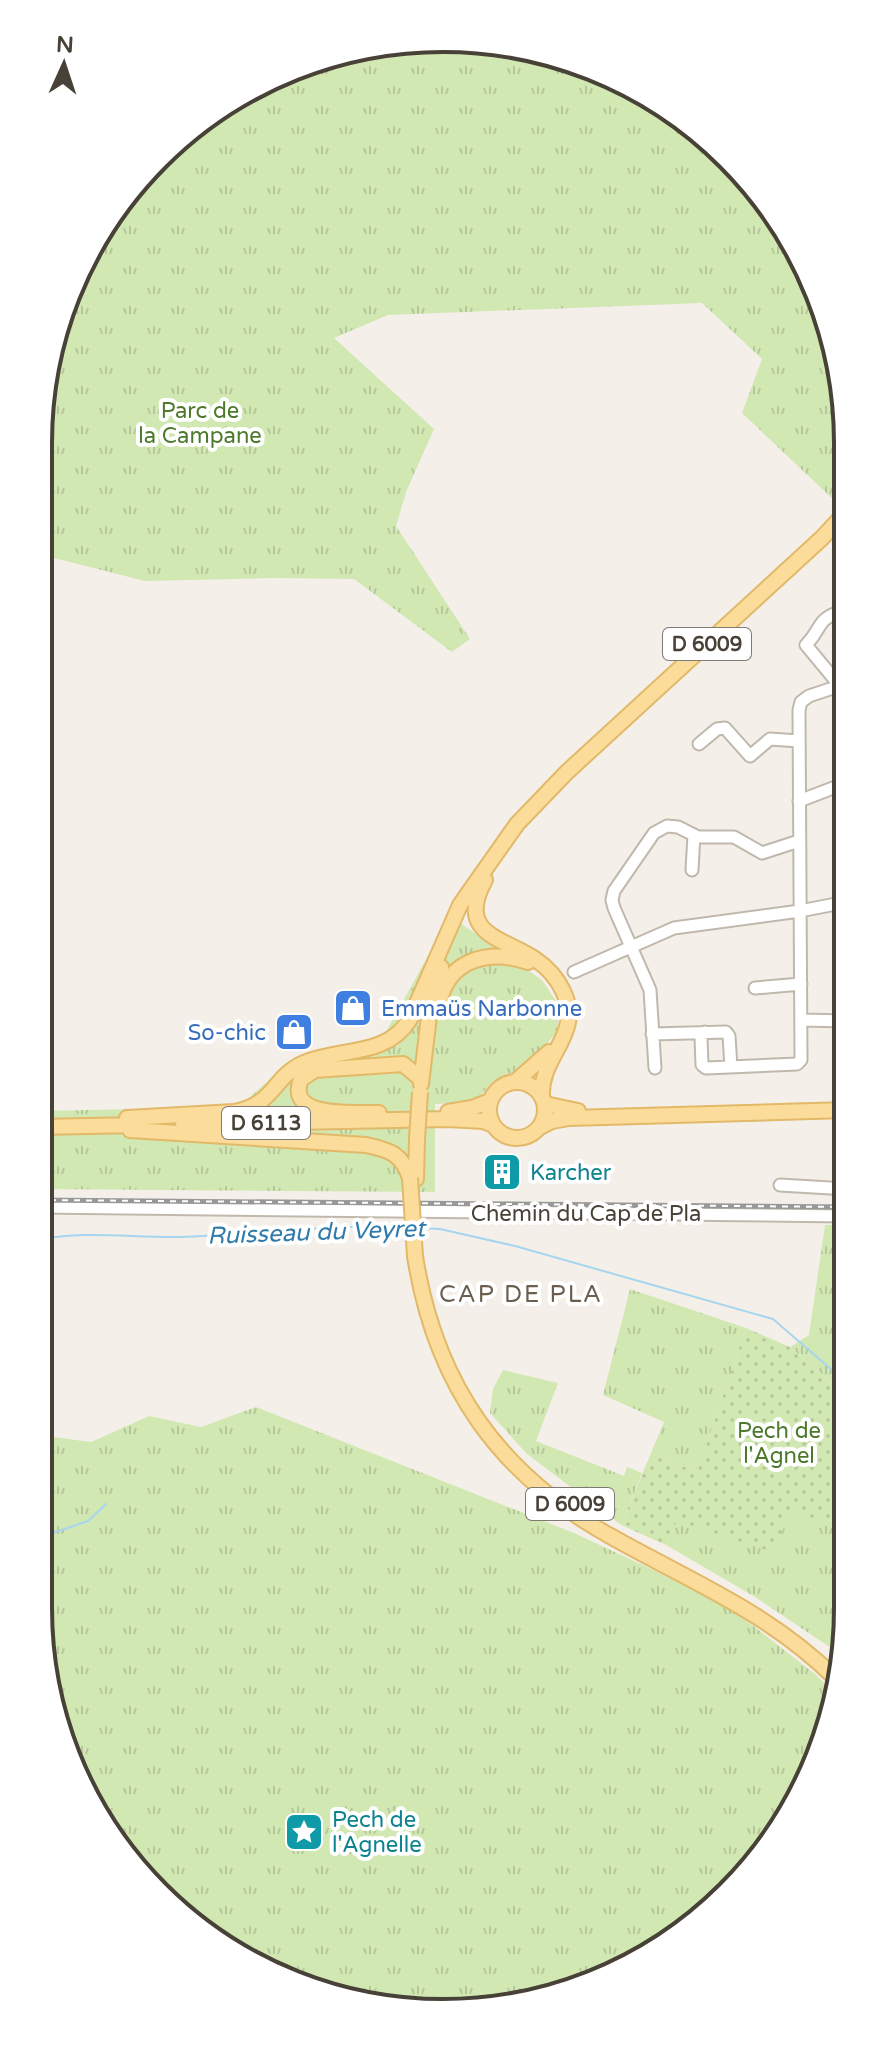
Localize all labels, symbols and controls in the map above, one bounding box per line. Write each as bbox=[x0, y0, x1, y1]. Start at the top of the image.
north arrow bbox=[24, 24, 104, 104]
text: N bbox=[55, 32, 74, 58]
park label: Parc de la Campane bbox=[138, 398, 262, 449]
road number: D 6009 bbox=[663, 628, 751, 660]
shop icon: Emmaüs Narbonne bbox=[332, 987, 374, 1029]
place label: Emmaüs Narbonne bbox=[381, 996, 582, 1022]
shop icon: So-chic bbox=[273, 1011, 315, 1053]
place label: So-chic bbox=[188, 1020, 266, 1046]
road number: D 6113 bbox=[222, 1107, 310, 1139]
building icon: Karcher bbox=[481, 1151, 523, 1193]
place label: Karcher bbox=[530, 1160, 612, 1186]
street label: Chemin du Cap de Pla bbox=[471, 1201, 701, 1227]
water label: Ruisseau du Veyret bbox=[207, 1214, 428, 1251]
district label: CAP DE PLA bbox=[439, 1280, 603, 1309]
park label: Pech de l'Agnel bbox=[737, 1418, 821, 1469]
road number: D 6009 bbox=[526, 1488, 614, 1520]
place label: Pech de l'Agnelle bbox=[332, 1807, 422, 1858]
place icon: Pech de l'Agnelle bbox=[283, 1811, 325, 1853]

